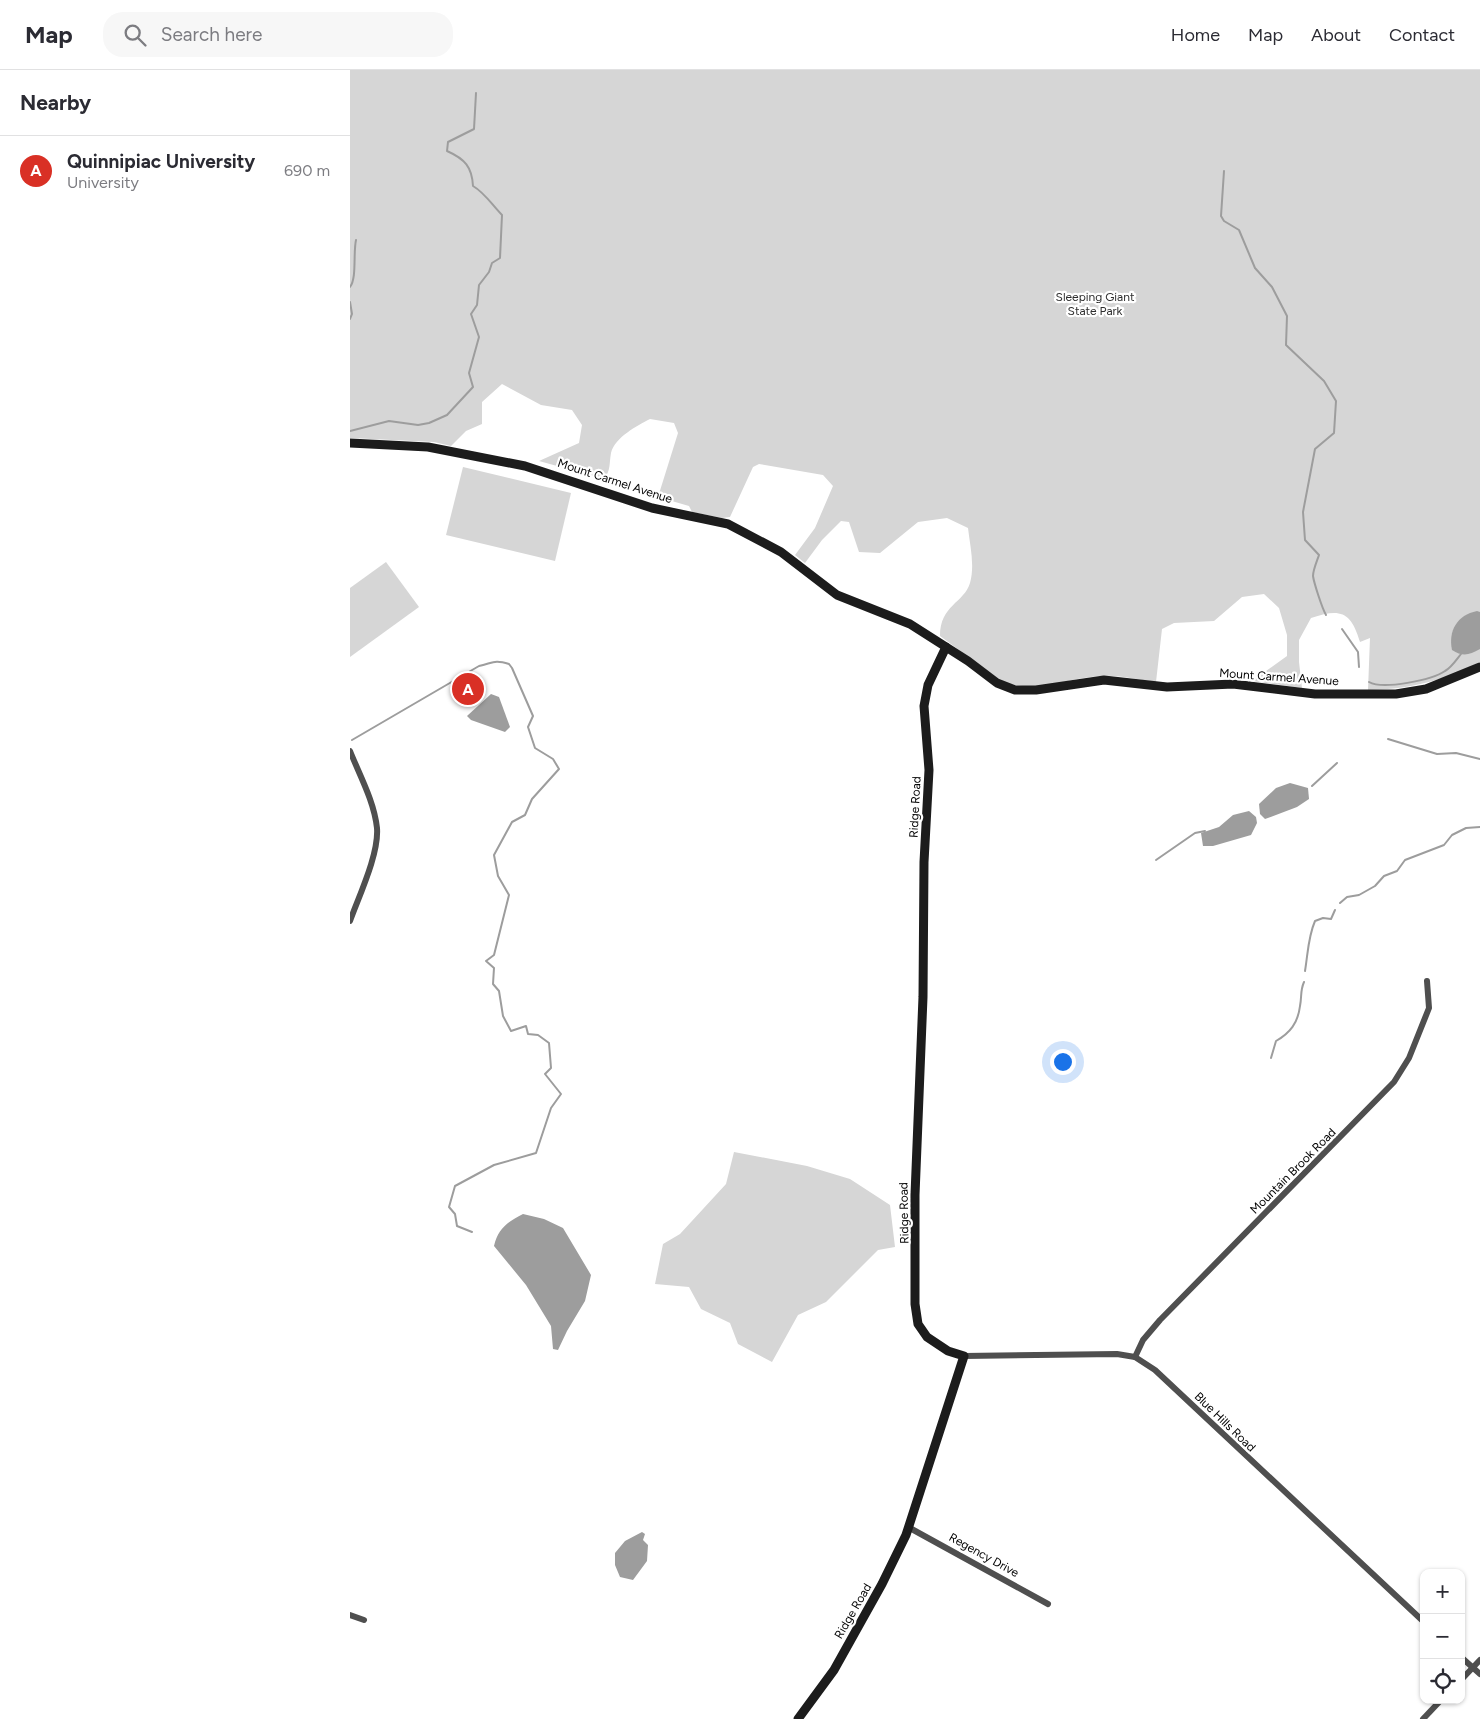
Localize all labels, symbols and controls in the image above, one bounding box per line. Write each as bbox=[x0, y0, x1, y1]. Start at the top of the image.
search box bbox=[103, 12, 453, 57]
text: Map bbox=[25, 20, 73, 49]
icon: search bbox=[121, 21, 149, 49]
text: Search here bbox=[161, 23, 262, 46]
text: Home bbox=[1171, 24, 1220, 46]
text: Map bbox=[1248, 24, 1283, 46]
text: About bbox=[1311, 24, 1361, 46]
text: Contact bbox=[1389, 24, 1455, 46]
text: Nearby bbox=[20, 90, 91, 115]
text: Quinnipiac University bbox=[67, 150, 255, 173]
text: A bbox=[30, 161, 42, 180]
text: 690 m bbox=[284, 161, 330, 180]
text: University bbox=[67, 173, 139, 192]
park label: Sleeping Giant State Park bbox=[1056, 290, 1135, 318]
street label: Mount Carmel Avenue bbox=[556, 456, 675, 506]
street label: Mount Carmel Avenue bbox=[1219, 666, 1340, 688]
pin: A bbox=[452, 670, 484, 708]
street label: Ridge Road bbox=[906, 776, 924, 838]
your location bbox=[1050, 1049, 1076, 1075]
street label: Mountain Brook Road bbox=[1247, 1125, 1339, 1217]
street label: Ridge Road bbox=[896, 1182, 912, 1244]
street label: Blue Hills Road bbox=[1192, 1389, 1258, 1455]
street label: Regency Drive bbox=[947, 1530, 1022, 1580]
map controls bbox=[1420, 1569, 1465, 1704]
button: + bbox=[1420, 1569, 1465, 1614]
street label: Ridge Road bbox=[832, 1581, 874, 1641]
button: − bbox=[1420, 1614, 1465, 1659]
button: locate bbox=[1420, 1659, 1465, 1704]

